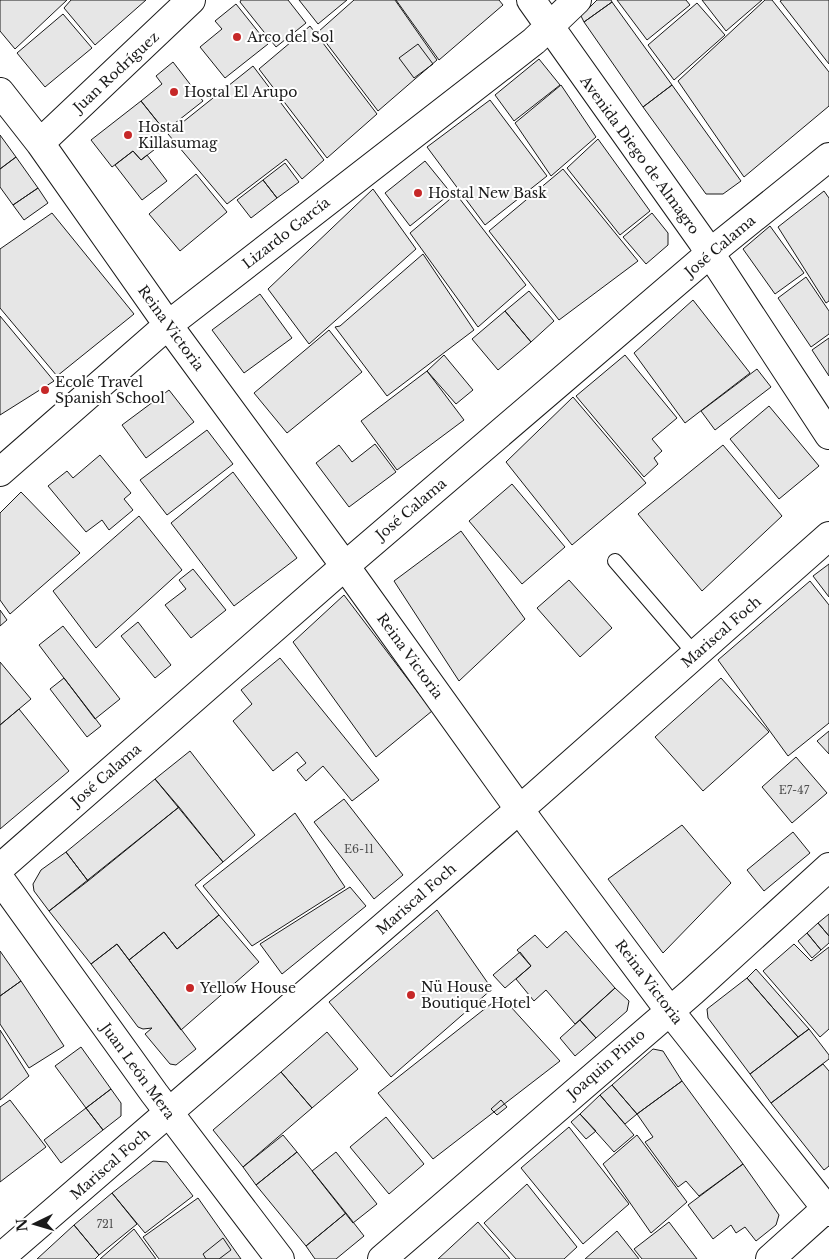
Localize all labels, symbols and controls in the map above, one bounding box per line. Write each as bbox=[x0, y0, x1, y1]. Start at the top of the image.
street label: Juan Rodríguez bbox=[68, 28, 163, 118]
place label: Arco del Sol bbox=[246, 28, 334, 46]
marker: Arco del Sol bbox=[231, 31, 243, 43]
street label: Avenida Diego de Almagro bbox=[576, 71, 704, 238]
place label: Hostal El Arupo bbox=[184, 83, 297, 101]
marker: Hostal El Arupo bbox=[168, 86, 180, 98]
place label: Hostal Killasumag bbox=[138, 118, 218, 152]
marker: Hostal Killasumag bbox=[122, 129, 134, 141]
place label: Hostal New Bask bbox=[428, 184, 547, 202]
marker: Hostal New Bask bbox=[412, 187, 424, 199]
street label: Lizardo García bbox=[239, 193, 334, 273]
street label: José Calama bbox=[679, 211, 759, 282]
street label: Reina Victoria bbox=[134, 282, 208, 374]
place label: Ecole Travel Spanish School bbox=[55, 373, 165, 407]
marker: Ecole Travel Spanish School bbox=[39, 384, 51, 396]
street label: José Calama bbox=[370, 474, 450, 545]
street label: Mariscal Foch bbox=[677, 592, 765, 672]
street label: Reina Victoria bbox=[373, 610, 447, 702]
street label: José Calama bbox=[66, 740, 145, 812]
house number: E7-47 bbox=[779, 783, 810, 797]
house number: E6-11 bbox=[344, 842, 374, 856]
street label: Mariscal Foch bbox=[372, 859, 460, 939]
street label: Reina Victoria bbox=[611, 936, 687, 1028]
place label: Nü House Boutique Hotel bbox=[421, 978, 531, 1012]
place label: Yellow House bbox=[199, 979, 296, 997]
marker: Yellow House bbox=[184, 982, 196, 994]
marker: Nü House Boutique Hotel bbox=[405, 989, 417, 1001]
street label: Juan León Mera bbox=[96, 1018, 179, 1123]
street label: Joaquin Pinto bbox=[562, 1025, 649, 1104]
street label: Mariscal Foch bbox=[66, 1124, 154, 1204]
north arrow bbox=[10, 1199, 60, 1249]
house number: 721 bbox=[96, 1217, 114, 1231]
text: N bbox=[13, 1218, 32, 1232]

